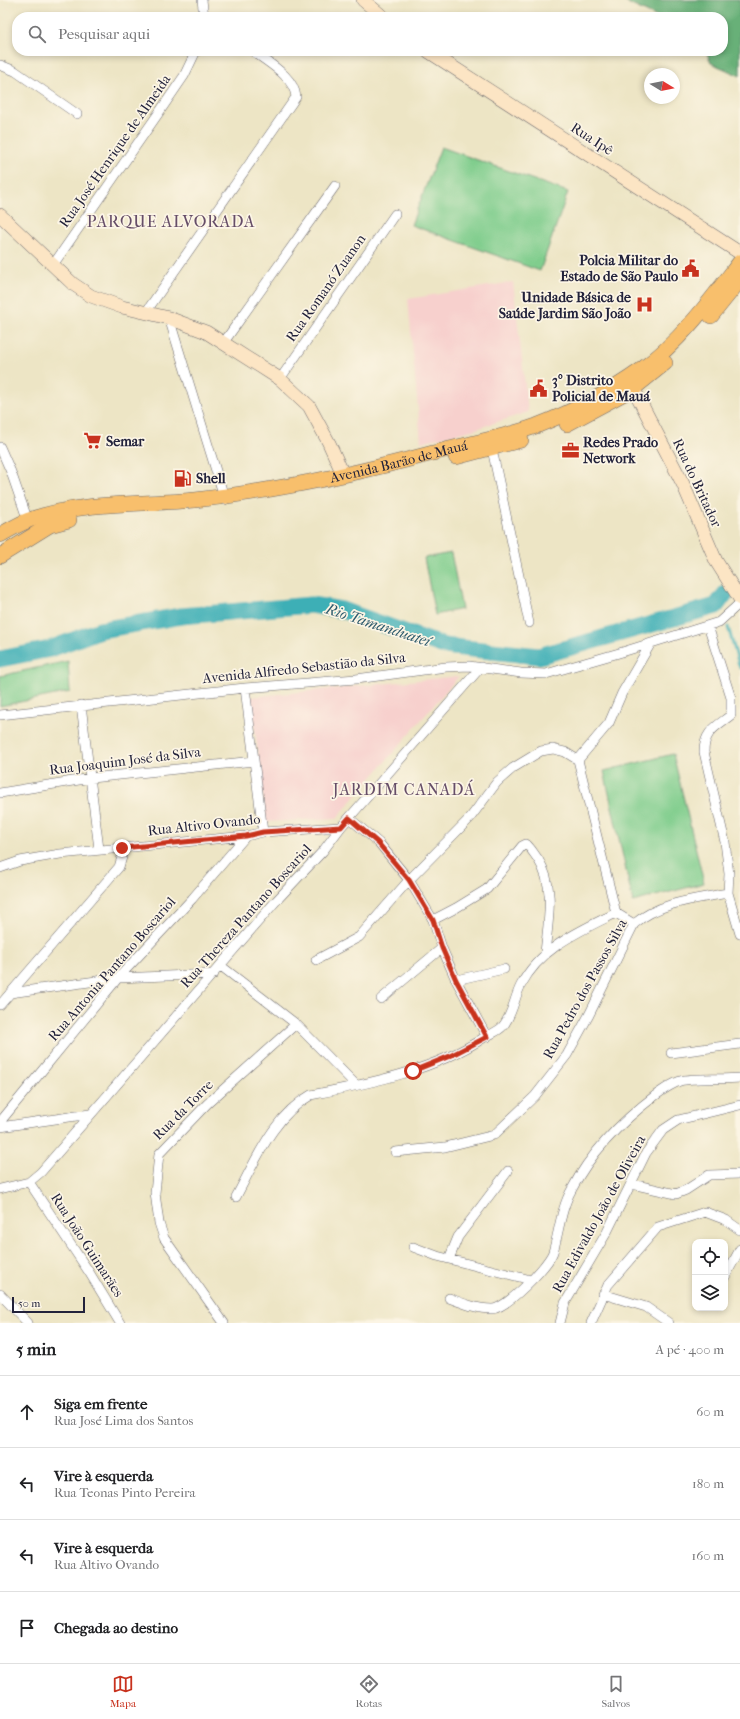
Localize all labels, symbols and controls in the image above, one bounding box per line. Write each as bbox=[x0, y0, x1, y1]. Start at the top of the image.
search box bbox=[12, 12, 728, 56]
icon: search bbox=[26, 23, 48, 45]
text: Pesquisar aqui bbox=[58, 25, 150, 43]
north arrow bbox=[644, 68, 680, 104]
street label: Rua José Henrique de Almeida bbox=[56, 71, 175, 231]
street label: Rua Ipê bbox=[568, 119, 616, 159]
district label: PARQUE ALVORADA bbox=[87, 212, 255, 231]
street label: Rua Romanó Zuanon bbox=[282, 231, 370, 345]
place label: Polcia Militar do Estado de São Paulo bbox=[560, 252, 678, 285]
public building icon: Polcia Militar do Estado de São Paulo bbox=[681, 258, 701, 278]
place label: Unidade Básica de Saúde Jardim São João bbox=[499, 289, 631, 322]
hospital icon: Unidade Básica de Saúde Jardim São João bbox=[634, 295, 654, 315]
place label: 3º Distrito Policial de Mauá bbox=[552, 372, 650, 405]
public building icon: 3º Distrito Policial de Mauá bbox=[529, 378, 549, 398]
supermarket icon: Semar bbox=[83, 431, 103, 451]
place label: Semar bbox=[106, 433, 145, 450]
place label: Redes Prado Network bbox=[583, 434, 658, 467]
street label: Avenida Barão de Mauá bbox=[327, 436, 470, 486]
street label: Rua do Britador bbox=[669, 436, 725, 530]
office icon: Redes Prado Network bbox=[560, 440, 580, 460]
fuel station icon: Shell bbox=[173, 468, 193, 488]
place label: Shell bbox=[196, 470, 226, 487]
water label: Rio Tamanduateí bbox=[323, 599, 435, 651]
street label: Avenida Alfredo Sebastião da Silva bbox=[201, 649, 407, 687]
street label: Rua Joaquim José da Silva bbox=[48, 743, 202, 779]
district label: JARDIM CANADÁ bbox=[331, 779, 475, 799]
street label: Rua Altivo Ovando bbox=[147, 811, 261, 839]
route end bbox=[113, 839, 131, 857]
street label: Rua Thereza Pantano Boscariol bbox=[177, 841, 315, 991]
street label: Rua Antonia Pantano Boscariol bbox=[45, 893, 179, 1045]
street label: Rua Pedro dos Passos Silva bbox=[539, 915, 631, 1062]
route start bbox=[404, 1062, 422, 1080]
street label: Rua da Torre bbox=[149, 1076, 217, 1144]
street label: Rua Edivaldo João de Oliveira bbox=[549, 1132, 650, 1296]
street label: Rua João Guimarães bbox=[47, 1190, 127, 1300]
map controls bbox=[692, 1239, 728, 1311]
button: locate bbox=[692, 1239, 728, 1275]
button: layers bbox=[692, 1275, 728, 1311]
scale bar bbox=[12, 1295, 85, 1314]
text: 50 m bbox=[18, 1297, 40, 1310]
text: 5 min bbox=[16, 1339, 56, 1359]
text: A pé · 400 m bbox=[655, 1342, 724, 1357]
text: Siga em frente bbox=[54, 1395, 147, 1413]
icon: ahead bbox=[16, 1401, 38, 1423]
text: 60 m bbox=[696, 1404, 724, 1419]
text: Rua José Lima dos Santos bbox=[54, 1413, 193, 1428]
text: Vire à esquerda bbox=[54, 1467, 153, 1485]
icon: left bbox=[16, 1473, 38, 1495]
text: 180 m bbox=[692, 1476, 724, 1491]
text: Rua Teonas Pinto Pereira bbox=[54, 1485, 196, 1500]
text: Vire à esquerda bbox=[54, 1539, 153, 1557]
icon: left bbox=[16, 1545, 38, 1567]
text: 160 m bbox=[692, 1548, 724, 1563]
text: Rua Altivo Ovando bbox=[54, 1557, 159, 1572]
icon: arrive bbox=[16, 1617, 38, 1639]
text: Chegada ao destino bbox=[54, 1619, 178, 1637]
tab: Mapa bbox=[110, 1673, 136, 1710]
tab: Rotas bbox=[356, 1673, 382, 1710]
tab: Salvos bbox=[602, 1673, 630, 1710]

